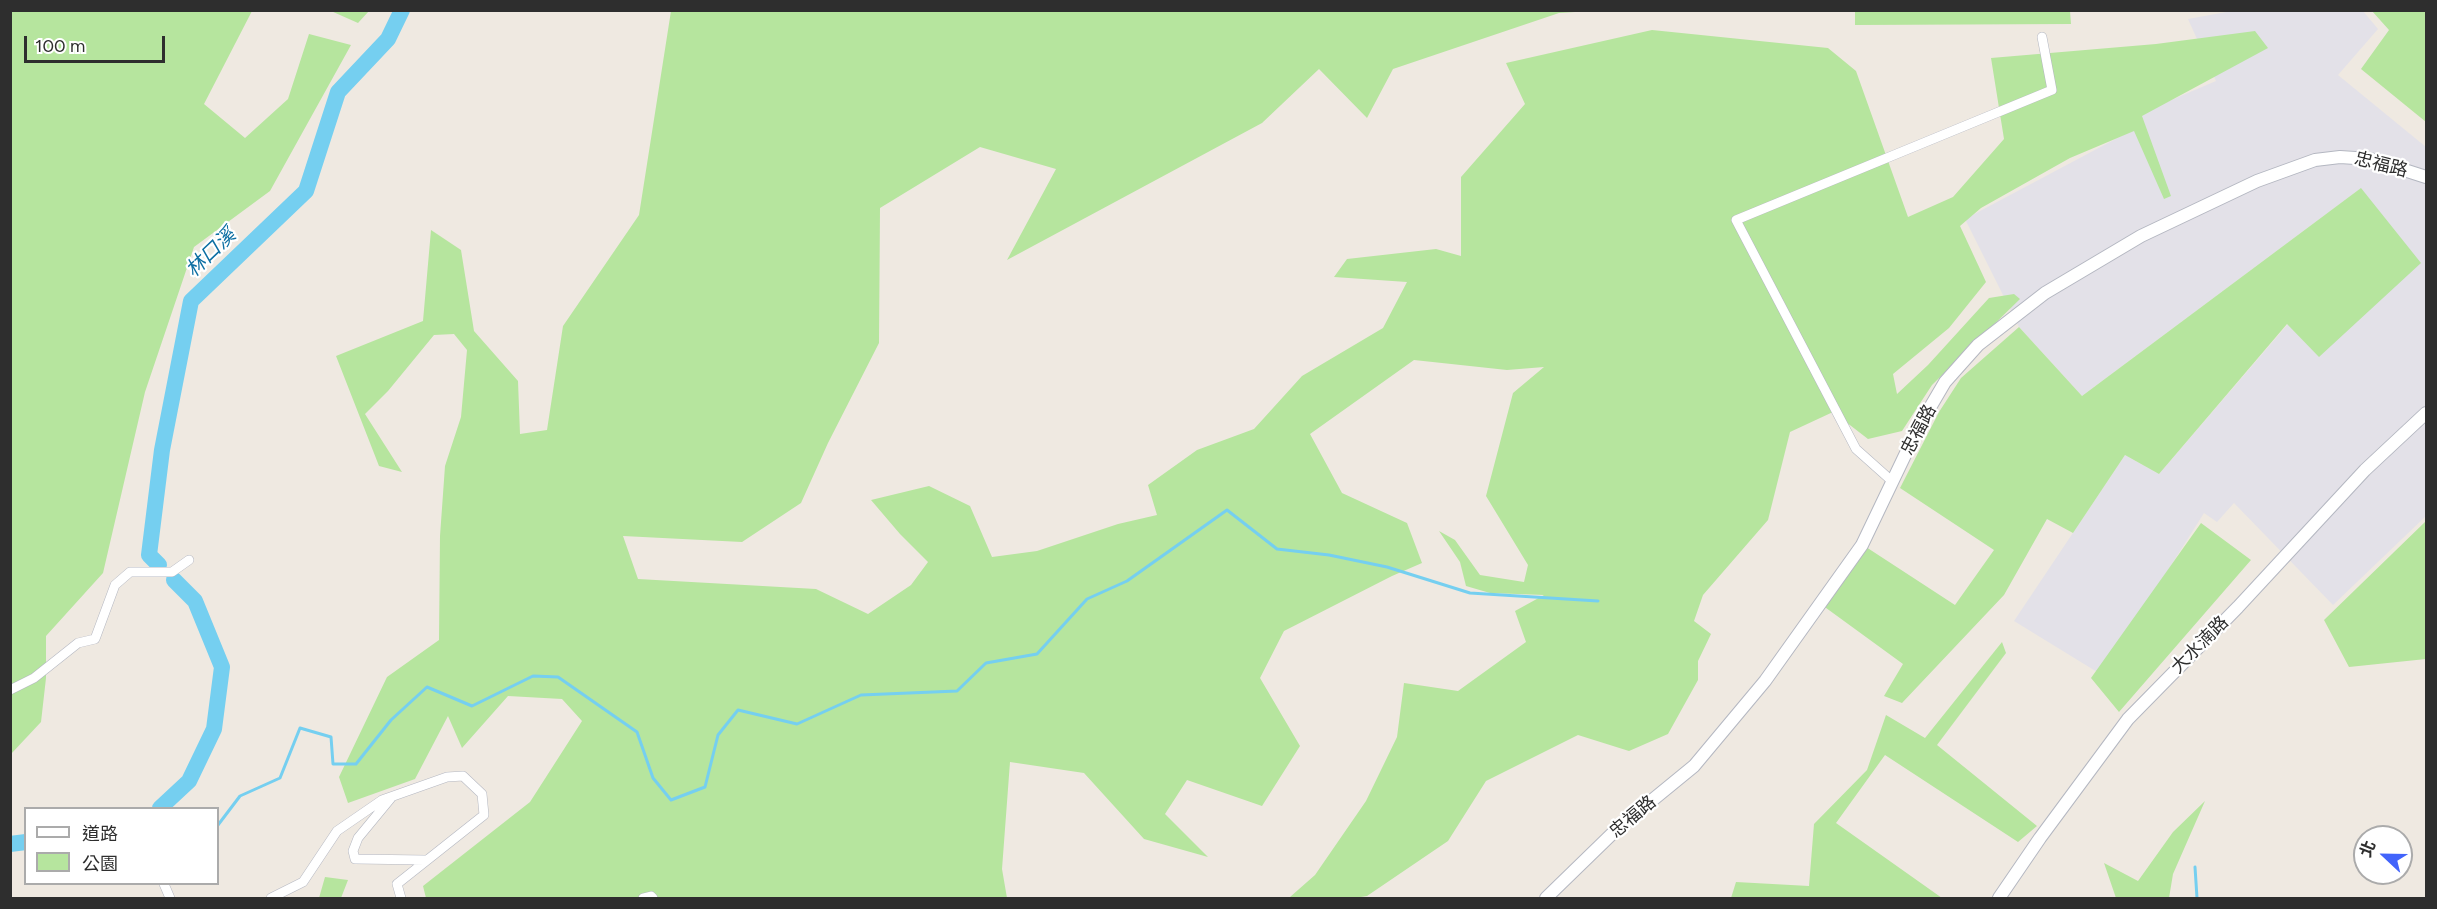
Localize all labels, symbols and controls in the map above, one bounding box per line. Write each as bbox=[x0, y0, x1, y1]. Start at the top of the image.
scale bar bbox=[27, 24, 168, 62]
text: 100 m bbox=[35, 35, 85, 57]
street label: 忠福路 bbox=[2352, 148, 2410, 182]
water label: 林口溪 bbox=[181, 224, 241, 282]
street label: 忠福路 bbox=[1897, 401, 1941, 459]
street label: 大水湳路 bbox=[2167, 612, 2233, 678]
street label: 忠福路 bbox=[1605, 791, 1661, 843]
legend bbox=[24, 807, 219, 885]
text: 道路 bbox=[82, 823, 118, 845]
north arrow bbox=[2353, 825, 2413, 885]
text: 北 bbox=[2356, 838, 2380, 860]
text: 公園 bbox=[82, 853, 118, 875]

